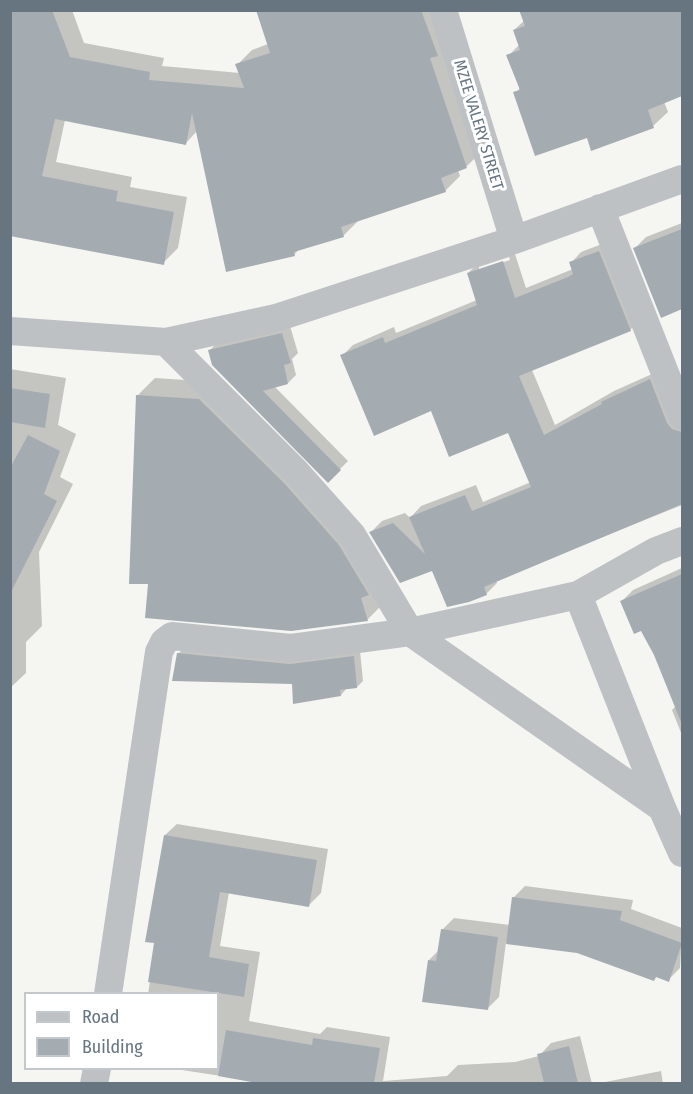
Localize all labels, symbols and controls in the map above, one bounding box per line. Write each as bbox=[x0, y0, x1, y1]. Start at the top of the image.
street label: MZEE VALERY STREET bbox=[449, 58, 507, 192]
legend bbox=[24, 992, 219, 1070]
text: Road bbox=[82, 1006, 119, 1028]
text: Building bbox=[82, 1036, 143, 1058]

